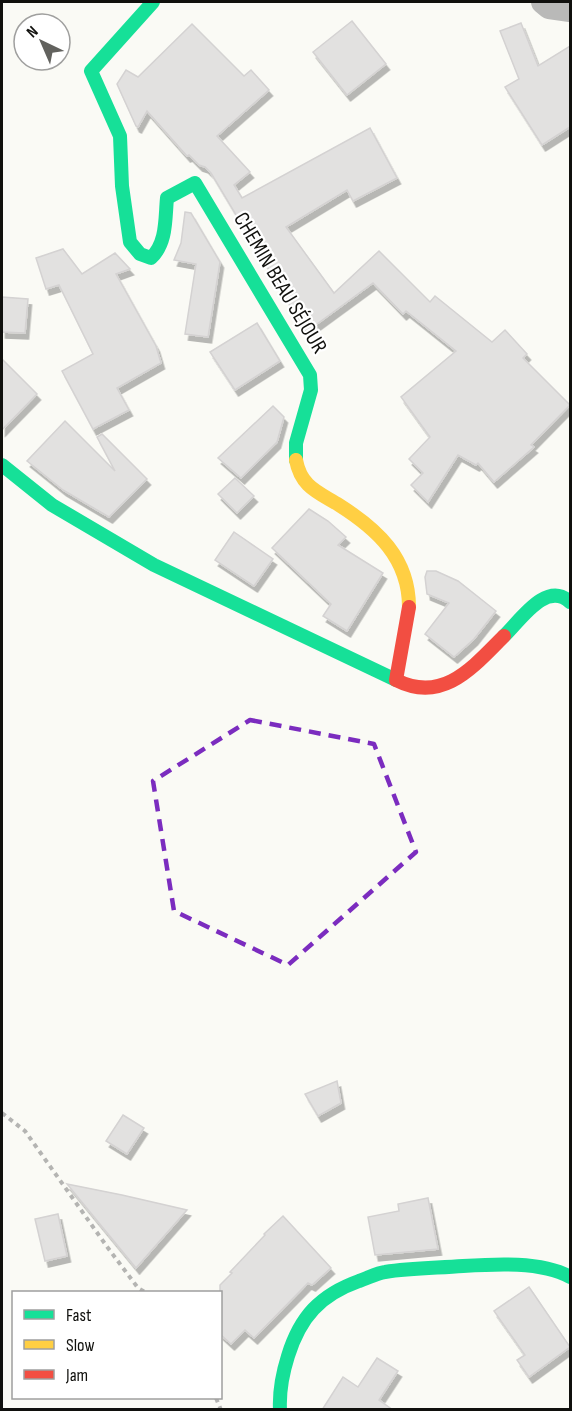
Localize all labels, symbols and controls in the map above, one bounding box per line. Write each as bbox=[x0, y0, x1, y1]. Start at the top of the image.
north arrow bbox=[12, 12, 72, 72]
text: N bbox=[23, 22, 42, 42]
street label: CHEMIN BEAU SÉJOUR bbox=[227, 207, 333, 359]
legend bbox=[12, 1291, 222, 1399]
text: Fast bbox=[66, 1305, 92, 1326]
text: Slow bbox=[66, 1335, 95, 1356]
text: Jam bbox=[65, 1365, 88, 1386]

